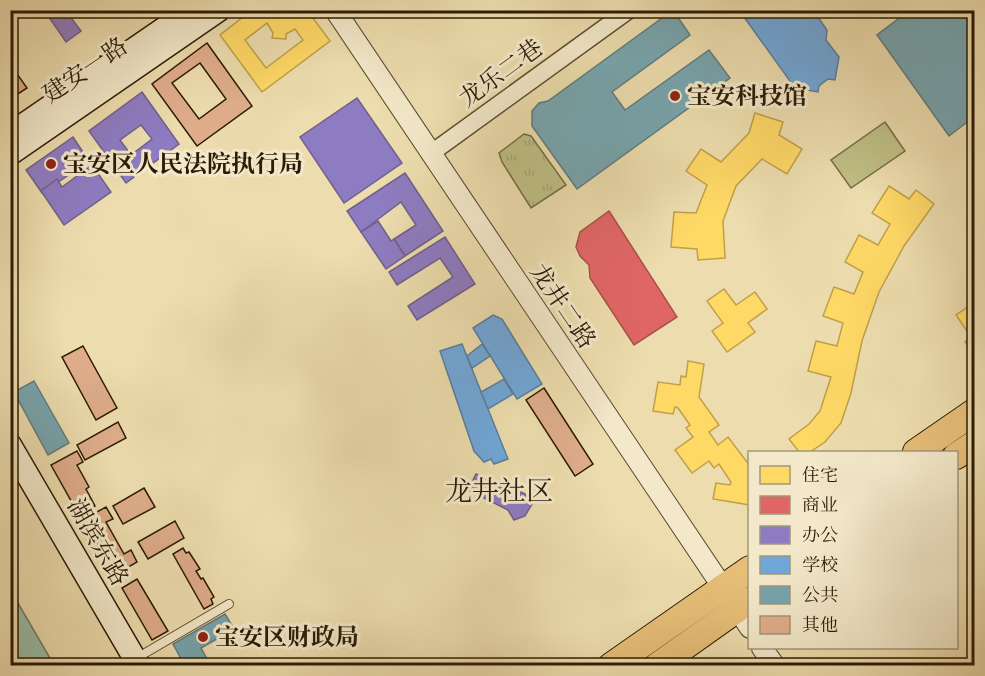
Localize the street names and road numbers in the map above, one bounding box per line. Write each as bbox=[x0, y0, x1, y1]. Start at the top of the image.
street label: 建安一路 bbox=[37, 32, 134, 110]
street label: 龙乐二巷 bbox=[454, 33, 549, 114]
street label: 龙井二路 bbox=[523, 258, 601, 355]
street label: 湖滨东路 bbox=[60, 493, 134, 592]

